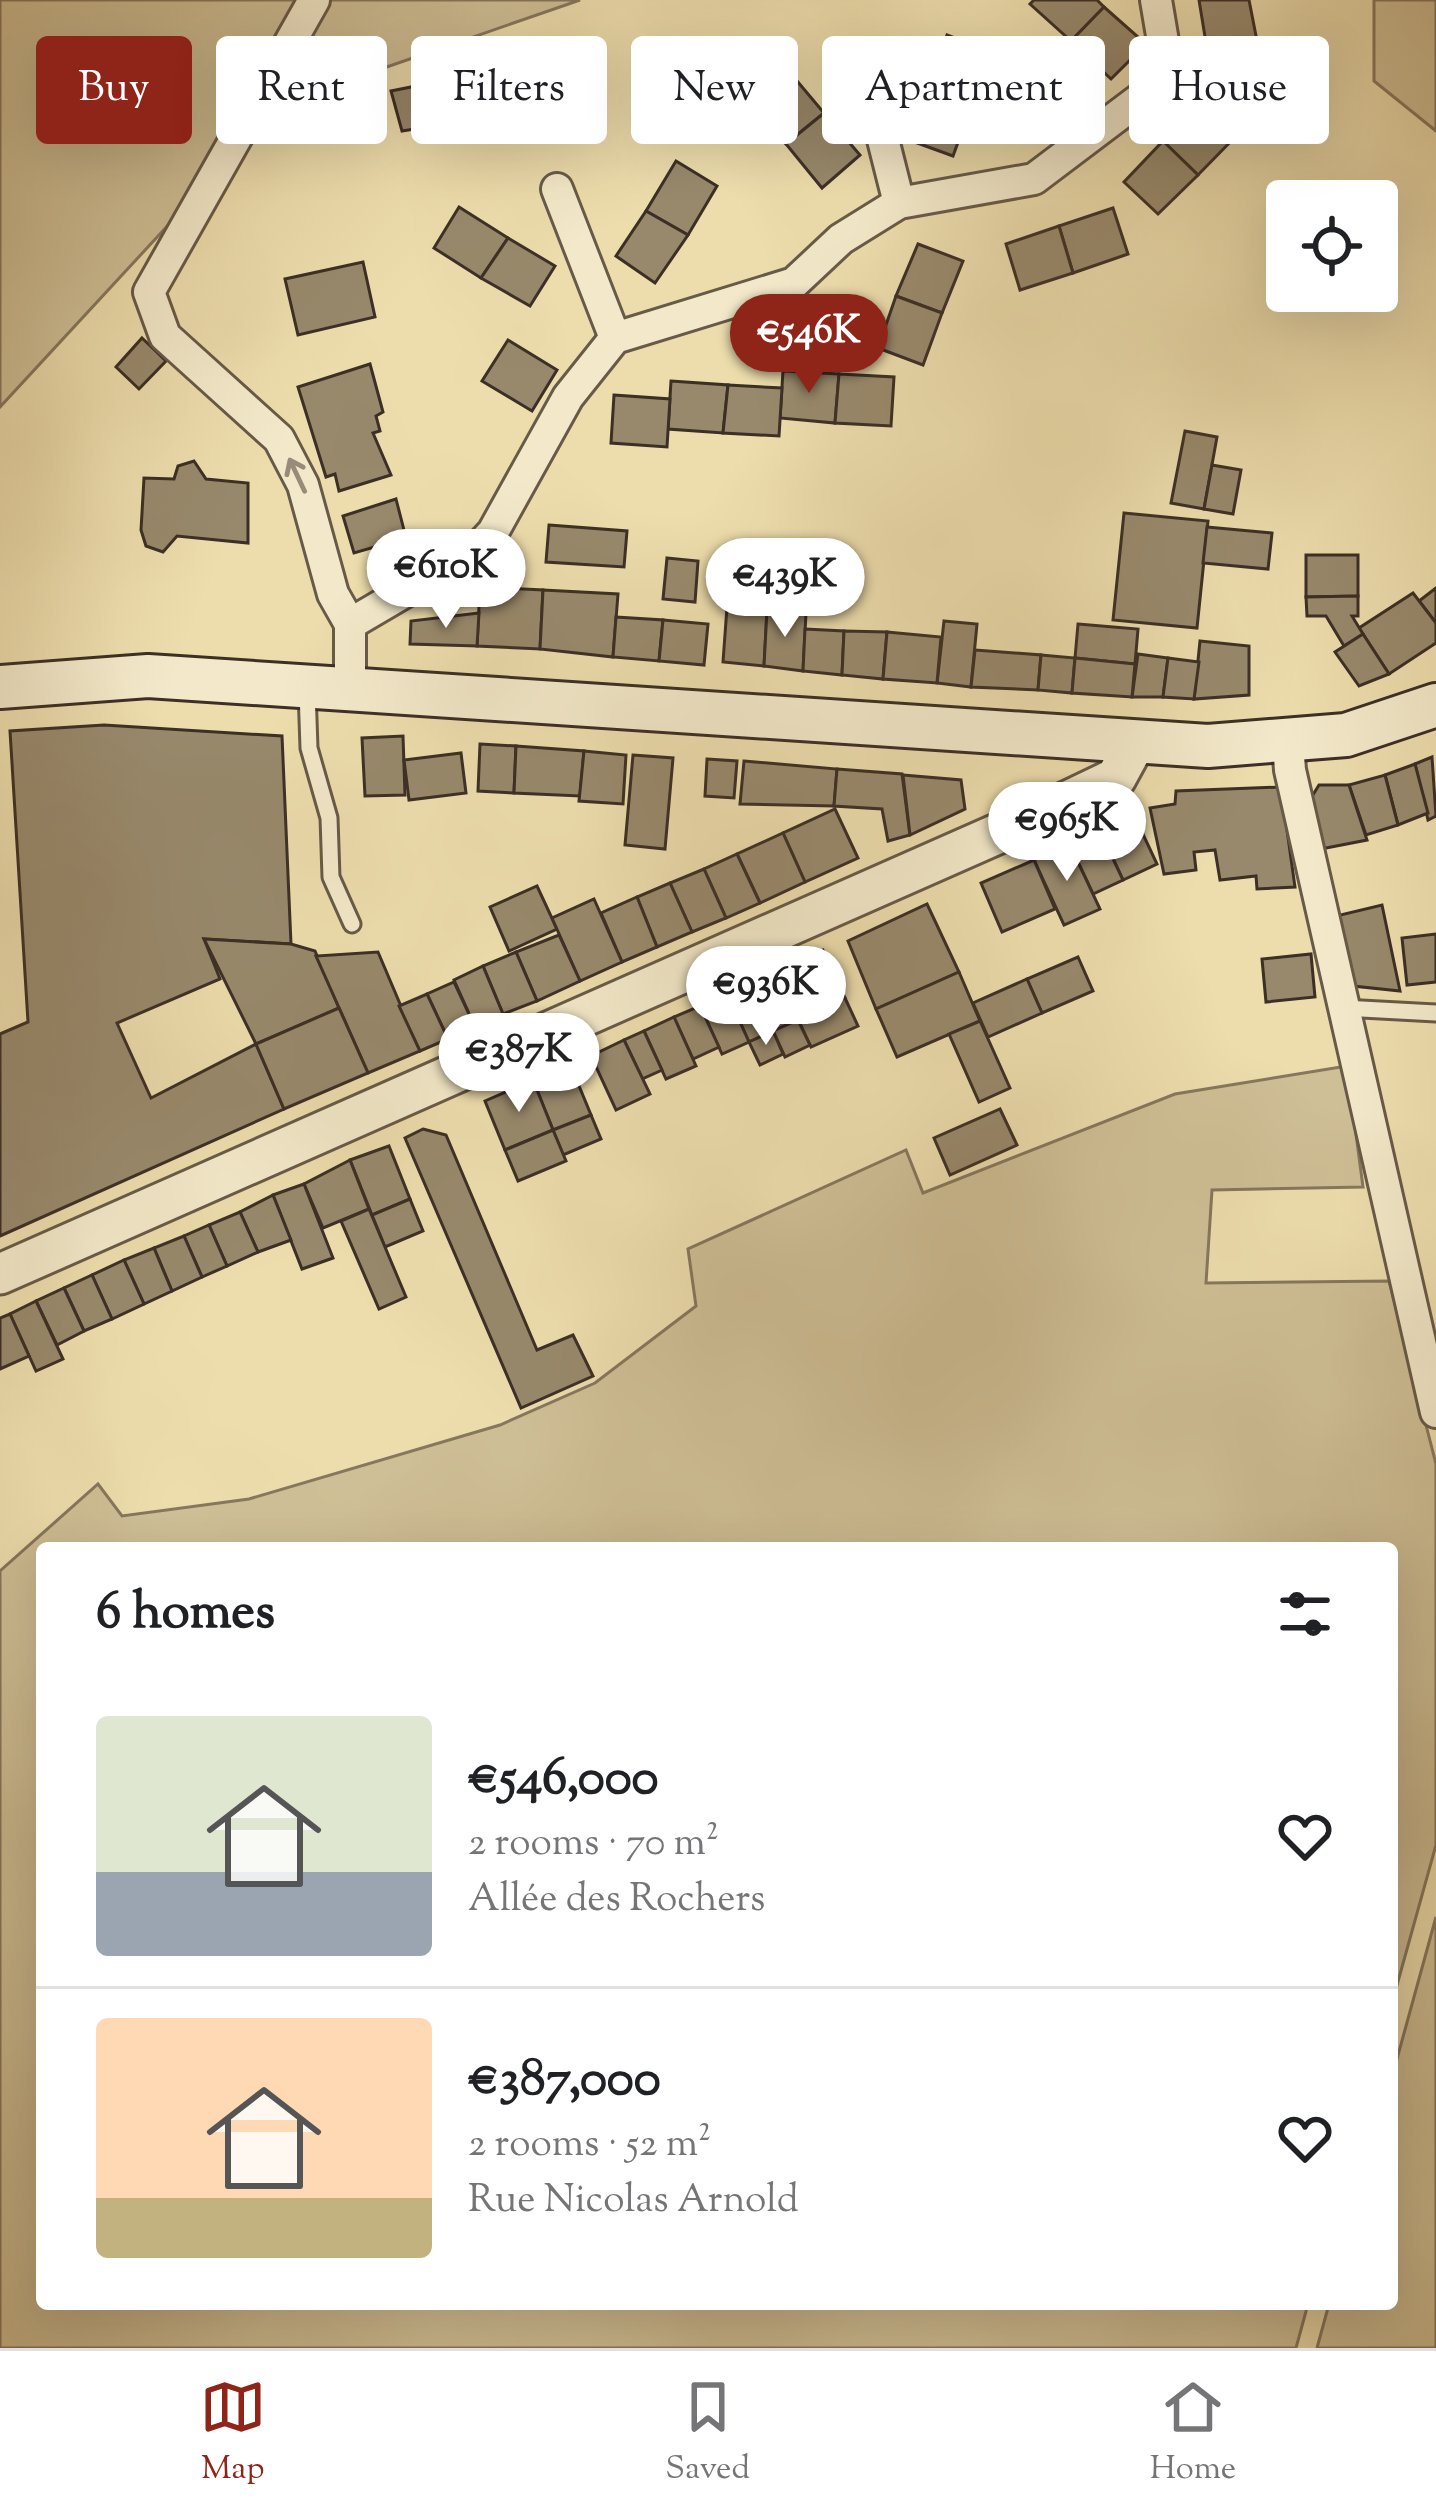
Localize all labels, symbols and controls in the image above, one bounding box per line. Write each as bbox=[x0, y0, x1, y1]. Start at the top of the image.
chip: Buy bbox=[36, 36, 192, 144]
chip: Rent bbox=[216, 36, 387, 144]
chip: Filters bbox=[411, 36, 607, 144]
chip: New bbox=[631, 36, 798, 144]
chip: Apartment bbox=[822, 36, 1105, 144]
chip: House bbox=[1129, 36, 1329, 144]
map controls bbox=[1266, 180, 1398, 312]
button: locate bbox=[1266, 180, 1398, 312]
pin: €546K bbox=[725, 294, 893, 396]
text: €546K bbox=[757, 305, 861, 361]
one-way arrow bbox=[284, 458, 306, 494]
pin: €610K bbox=[362, 529, 530, 631]
pin: €439K bbox=[701, 538, 869, 640]
text: €610K bbox=[394, 540, 498, 596]
text: €439K bbox=[733, 549, 837, 605]
pin: €965K bbox=[983, 782, 1151, 884]
text: €965K bbox=[1015, 793, 1119, 849]
pin: €936K bbox=[682, 946, 850, 1048]
text: €936K bbox=[713, 957, 819, 1013]
pin: €387K bbox=[435, 1013, 603, 1115]
text: €387K bbox=[466, 1024, 572, 1080]
text: 6 homes bbox=[96, 1578, 275, 1651]
icon: filters bbox=[1272, 1581, 1338, 1647]
text: €546,000 bbox=[468, 1744, 659, 1817]
icon: home bbox=[192, 1764, 336, 1908]
icon: heart bbox=[1272, 1803, 1338, 1869]
text: 2 rooms · 70 m² bbox=[468, 1817, 719, 1873]
text: Allée des Rochers bbox=[468, 1873, 765, 1929]
text: €387,000 bbox=[468, 2045, 661, 2118]
icon: home bbox=[192, 2066, 336, 2210]
icon: heart bbox=[1272, 2105, 1338, 2171]
text: 2 rooms · 52 m² bbox=[468, 2118, 711, 2174]
text: Rue Nicolas Arnold bbox=[468, 2174, 799, 2230]
tab: Map bbox=[200, 2374, 266, 2494]
tab: Saved bbox=[665, 2374, 750, 2494]
tab: Home bbox=[1150, 2374, 1236, 2494]

